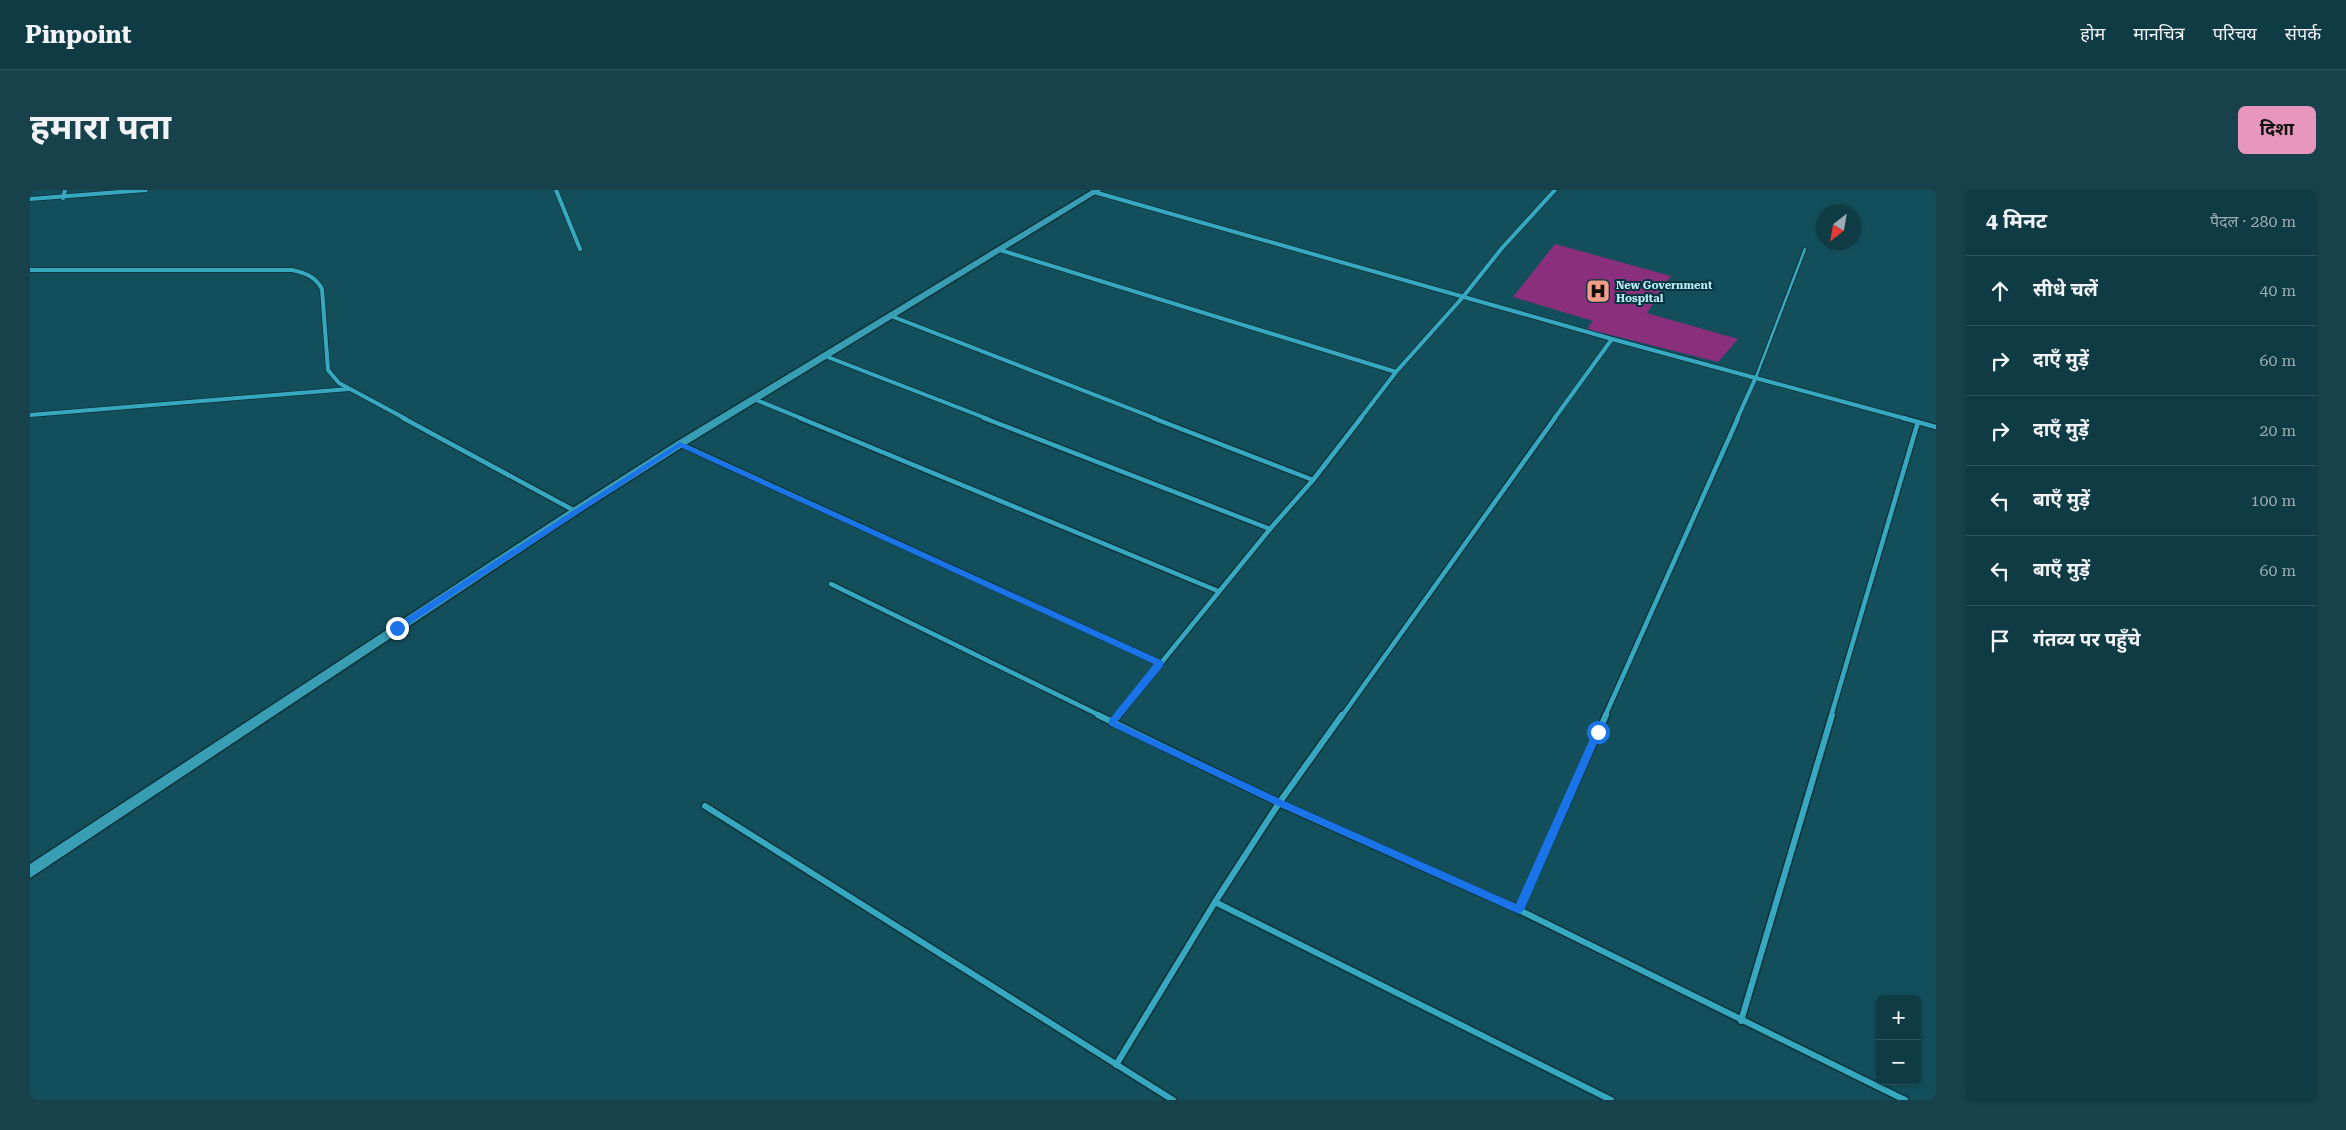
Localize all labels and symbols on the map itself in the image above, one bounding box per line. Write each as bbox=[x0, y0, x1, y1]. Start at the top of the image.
north arrow bbox=[1816, 205, 1861, 250]
hospital icon: New Government Hospital bbox=[1585, 278, 1611, 304]
place label: New Government Hospital bbox=[1616, 279, 1713, 305]
route end bbox=[386, 617, 409, 640]
route start bbox=[1587, 721, 1610, 744]

